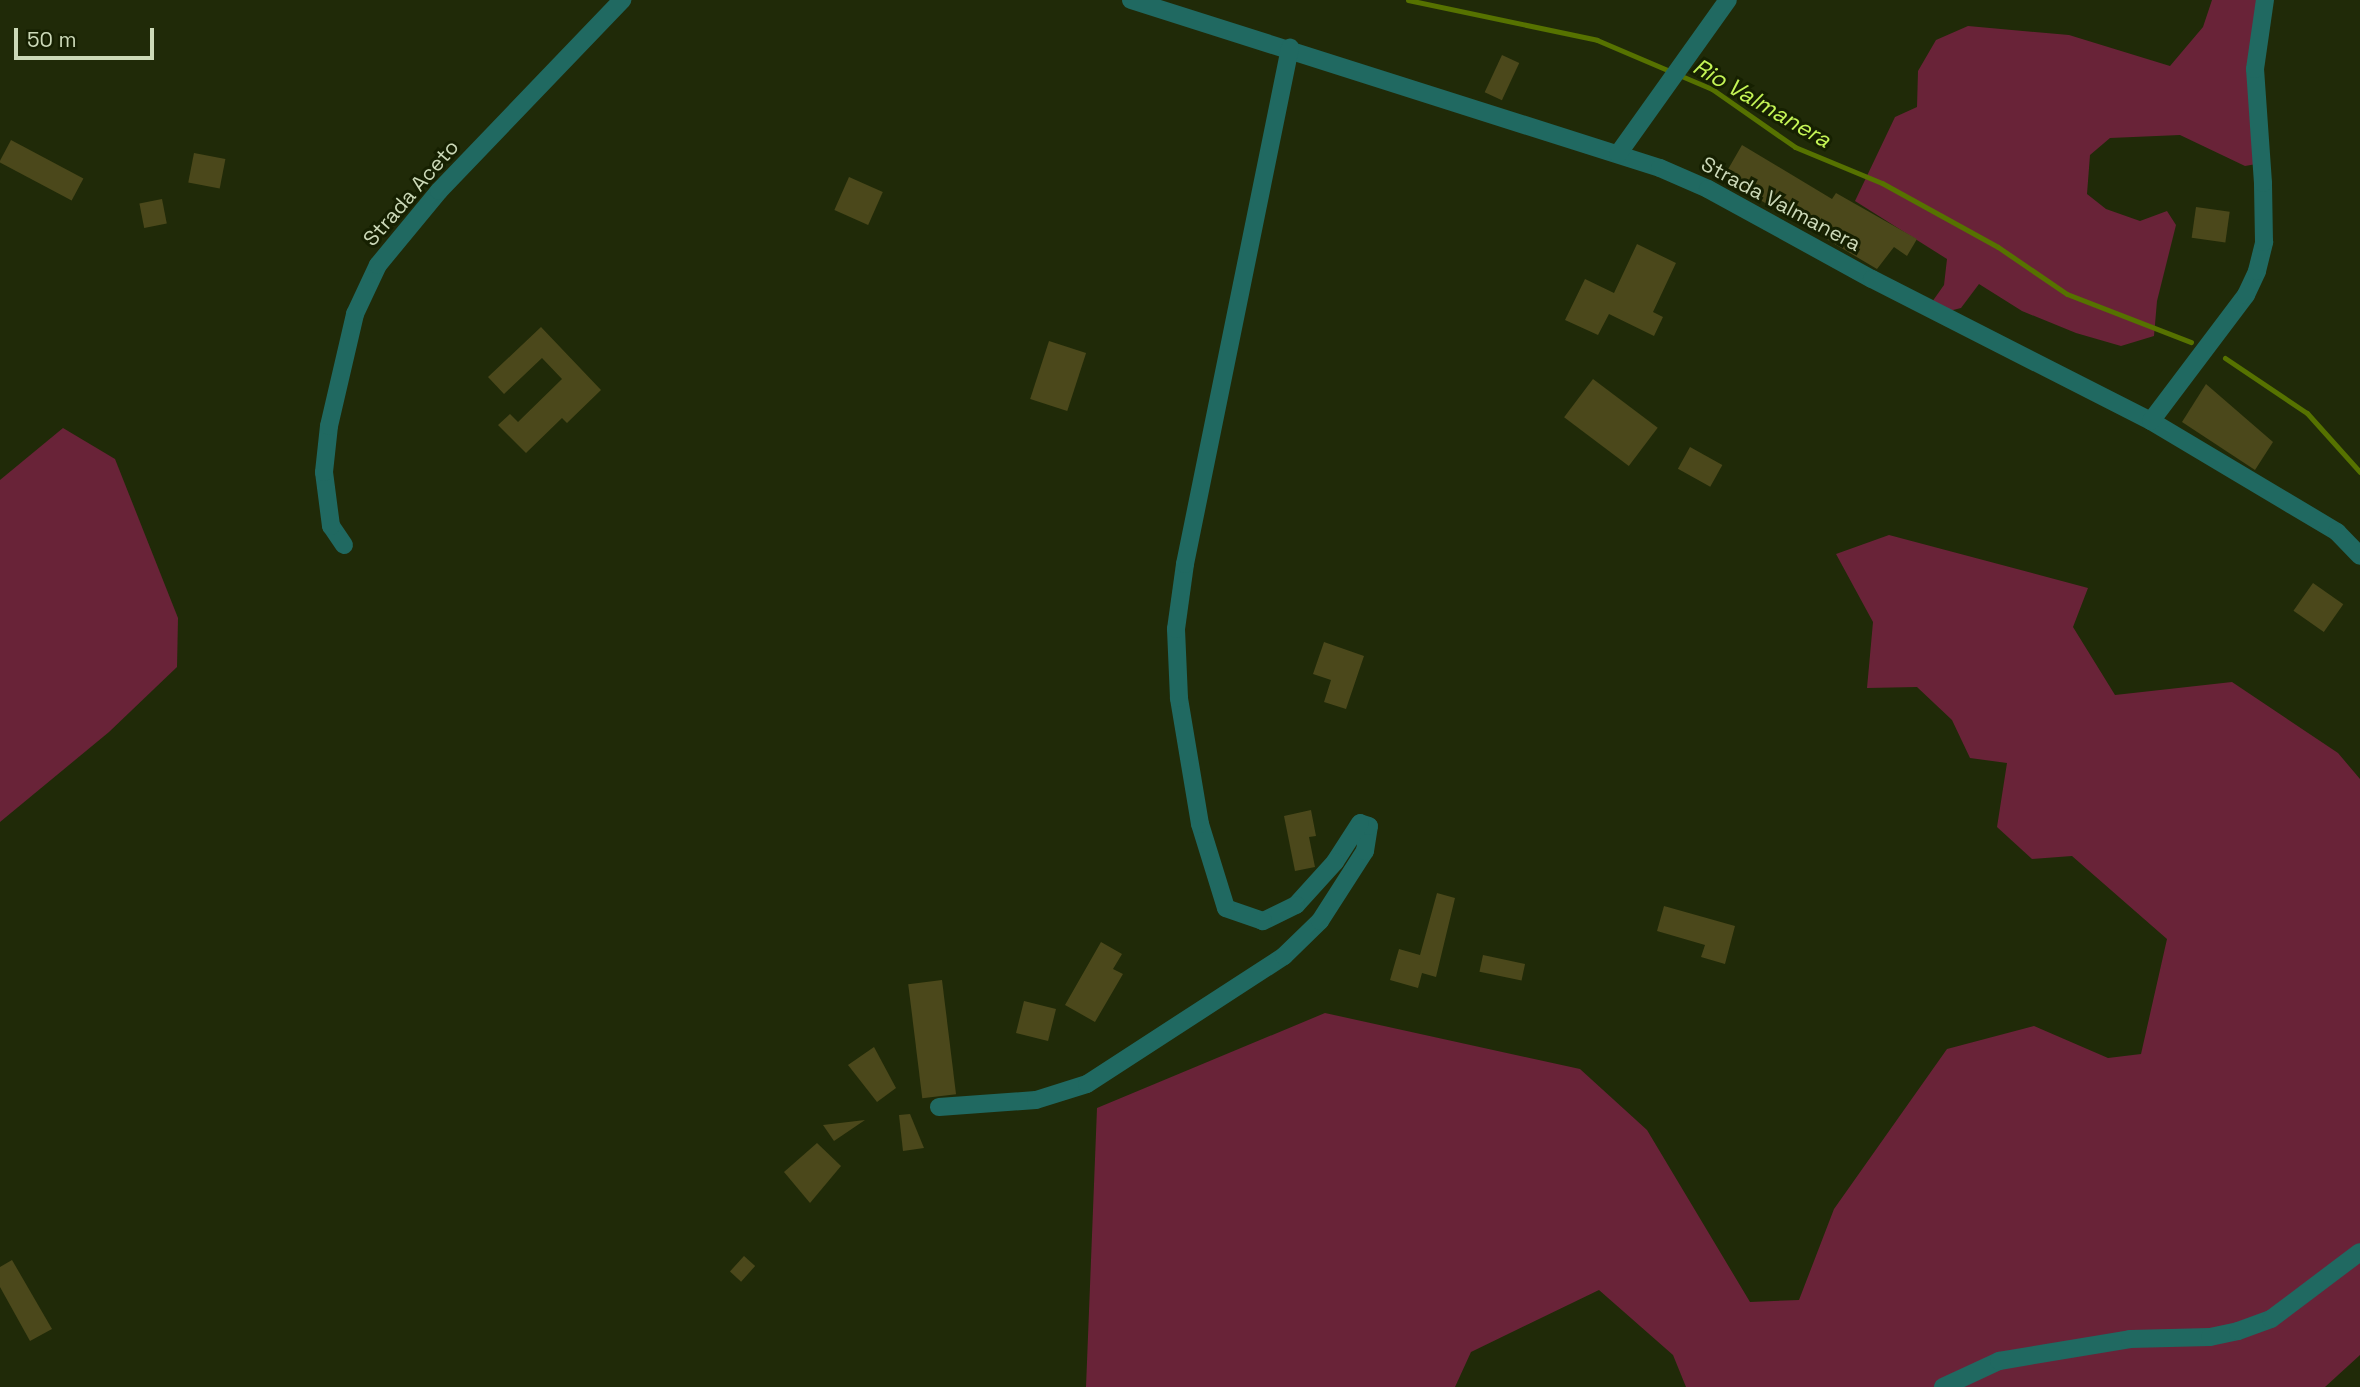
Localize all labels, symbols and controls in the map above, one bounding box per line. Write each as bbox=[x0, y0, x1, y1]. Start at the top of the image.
scale bar bbox=[18, 14, 158, 58]
text: 50 m bbox=[27, 26, 77, 53]
water label: Rio Valmanera bbox=[1688, 52, 1836, 154]
street label: Strada Aceto bbox=[358, 135, 464, 251]
street label: Strada Valmanera bbox=[1697, 151, 1865, 257]

